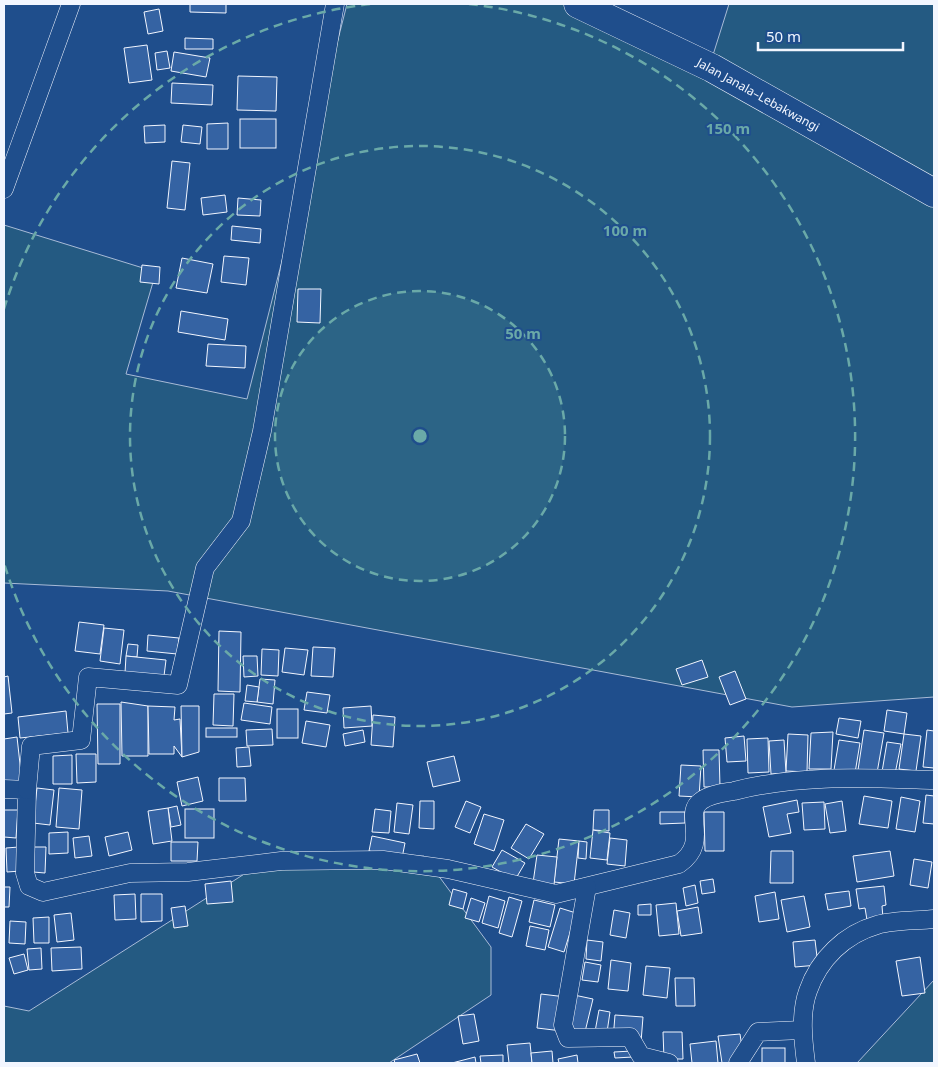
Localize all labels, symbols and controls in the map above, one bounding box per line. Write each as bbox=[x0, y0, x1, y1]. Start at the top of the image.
scale bar bbox=[758, 20, 903, 52]
text: 50 m bbox=[766, 26, 801, 46]
street label: Jalan Janala–Lebakwangi bbox=[693, 53, 823, 135]
text: 150 m bbox=[706, 118, 750, 138]
text: 100 m bbox=[603, 220, 647, 240]
text: 50 m bbox=[505, 323, 541, 343]
centre of rings bbox=[411, 427, 429, 445]

